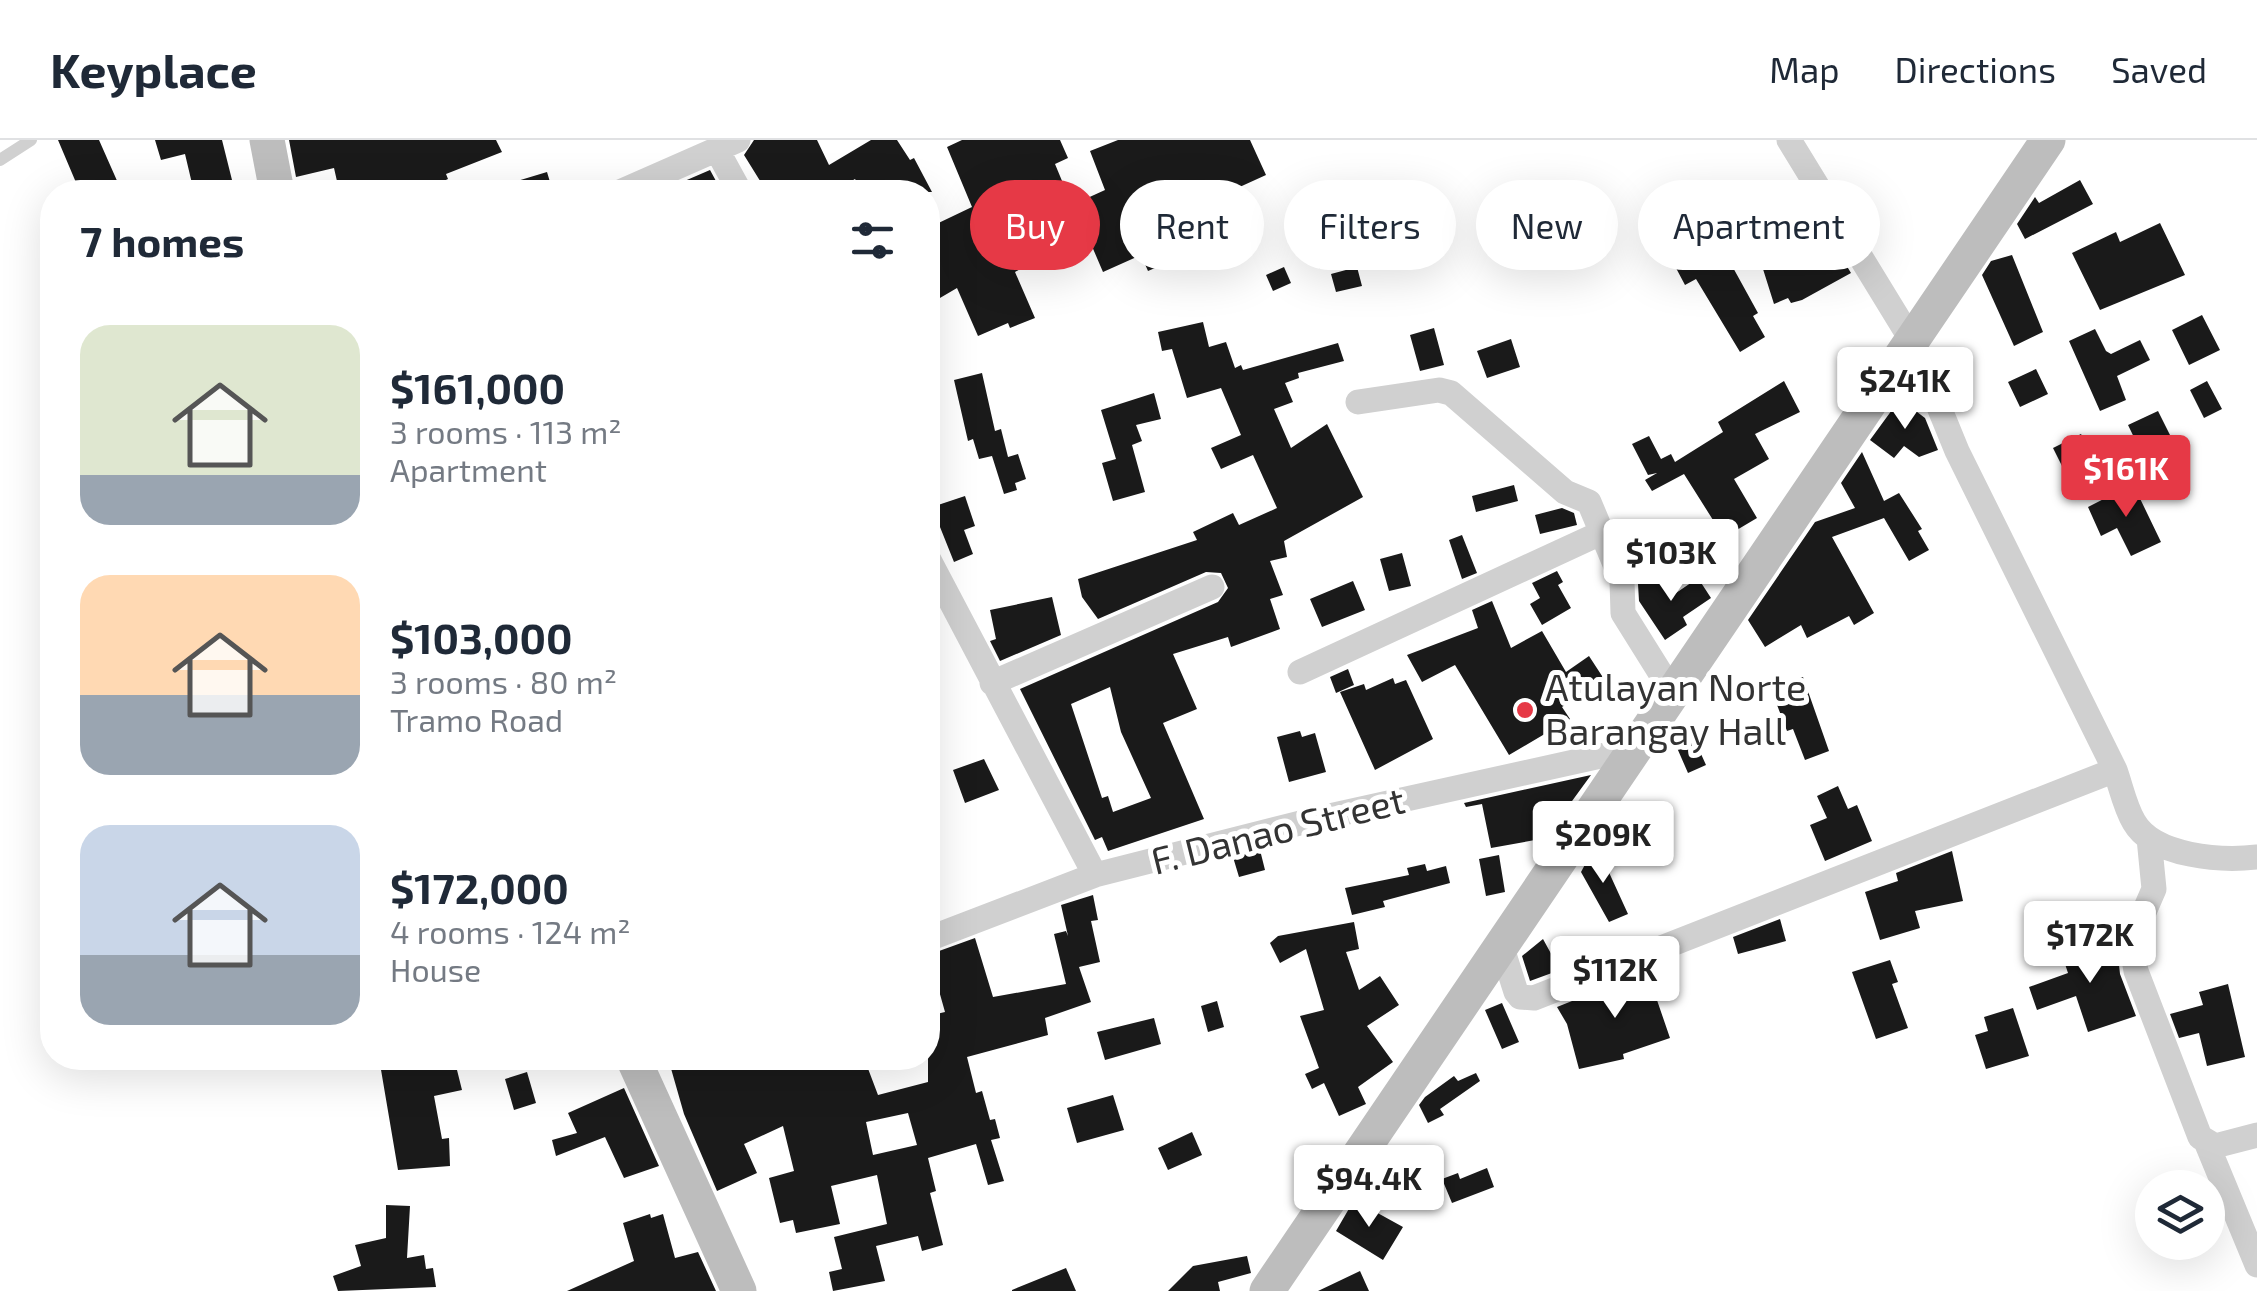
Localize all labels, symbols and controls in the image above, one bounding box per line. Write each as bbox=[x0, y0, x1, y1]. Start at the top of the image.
text: Keyplace bbox=[50, 40, 257, 98]
text: Map bbox=[1769, 48, 1840, 90]
text: Directions bbox=[1895, 48, 2056, 90]
text: Saved bbox=[2111, 48, 2207, 90]
chip: Buy bbox=[970, 180, 1100, 270]
chip: Rent bbox=[1120, 180, 1264, 270]
chip: Filters bbox=[1284, 180, 1456, 270]
chip: New bbox=[1476, 180, 1618, 270]
chip: Apartment bbox=[1638, 180, 1880, 270]
icon: filters bbox=[845, 213, 900, 268]
text: 7 homes bbox=[80, 215, 244, 265]
pin: $241K bbox=[1835, 347, 1975, 432]
text: $241K bbox=[1859, 360, 1951, 398]
text: $161,000 bbox=[390, 362, 565, 412]
icon: home bbox=[160, 365, 280, 485]
text: 3 rooms · 113 m² bbox=[390, 412, 622, 450]
pin: $161K bbox=[2056, 435, 2196, 520]
text: $161K bbox=[2083, 448, 2169, 486]
text: Apartment bbox=[390, 450, 547, 488]
pin: $103K bbox=[1601, 519, 1741, 604]
text: $103K bbox=[1625, 532, 1717, 570]
text: $103,000 bbox=[390, 612, 573, 662]
icon: home bbox=[160, 615, 280, 735]
text: 3 rooms · 80 m² bbox=[390, 662, 617, 700]
place label: Atulayan Norte Barangay Hall bbox=[1545, 663, 1806, 753]
marker: Atulayan Norte Barangay Hall bbox=[1514, 699, 1536, 721]
text: Tramo Road bbox=[390, 700, 563, 738]
street label: F. Danao Street bbox=[1146, 775, 1409, 883]
pin: $209K bbox=[1533, 801, 1673, 886]
text: $209K bbox=[1555, 814, 1651, 852]
text: $172,000 bbox=[390, 862, 569, 912]
icon: home bbox=[160, 865, 280, 985]
pin: $172K bbox=[2020, 901, 2160, 986]
text: 4 rooms · 124 m² bbox=[390, 912, 631, 950]
text: $172K bbox=[2046, 914, 2134, 952]
pin: $112K bbox=[1545, 936, 1685, 1021]
text: $112K bbox=[1572, 949, 1658, 987]
text: House bbox=[390, 950, 481, 988]
pin: $94.4K bbox=[1288, 1145, 1450, 1230]
text: $94.4K bbox=[1316, 1158, 1422, 1196]
map controls bbox=[2135, 1170, 2225, 1260]
button: layers bbox=[2135, 1170, 2225, 1260]

